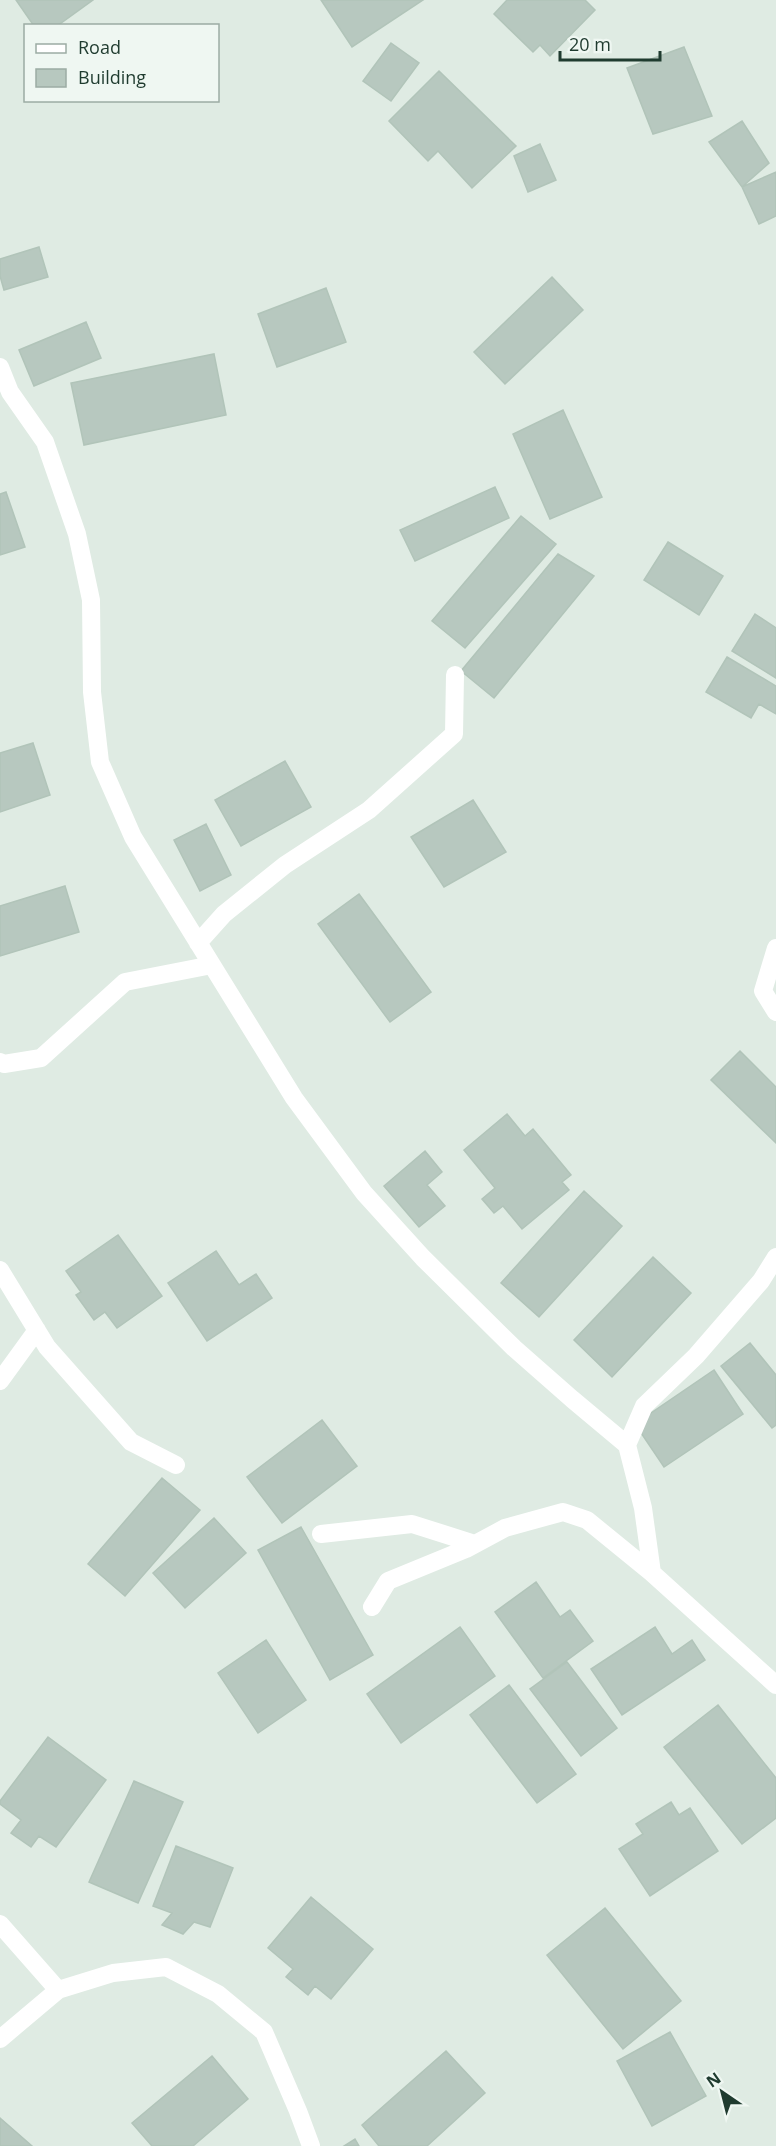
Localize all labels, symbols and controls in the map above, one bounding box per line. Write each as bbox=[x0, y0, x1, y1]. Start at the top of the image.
legend bbox=[24, 24, 219, 102]
scale bar bbox=[560, 24, 660, 62]
text: 20 m bbox=[569, 32, 611, 56]
text: Road bbox=[78, 35, 121, 59]
text: Building bbox=[78, 65, 146, 89]
north arrow bbox=[692, 2062, 752, 2122]
text: N bbox=[702, 2067, 725, 2092]

